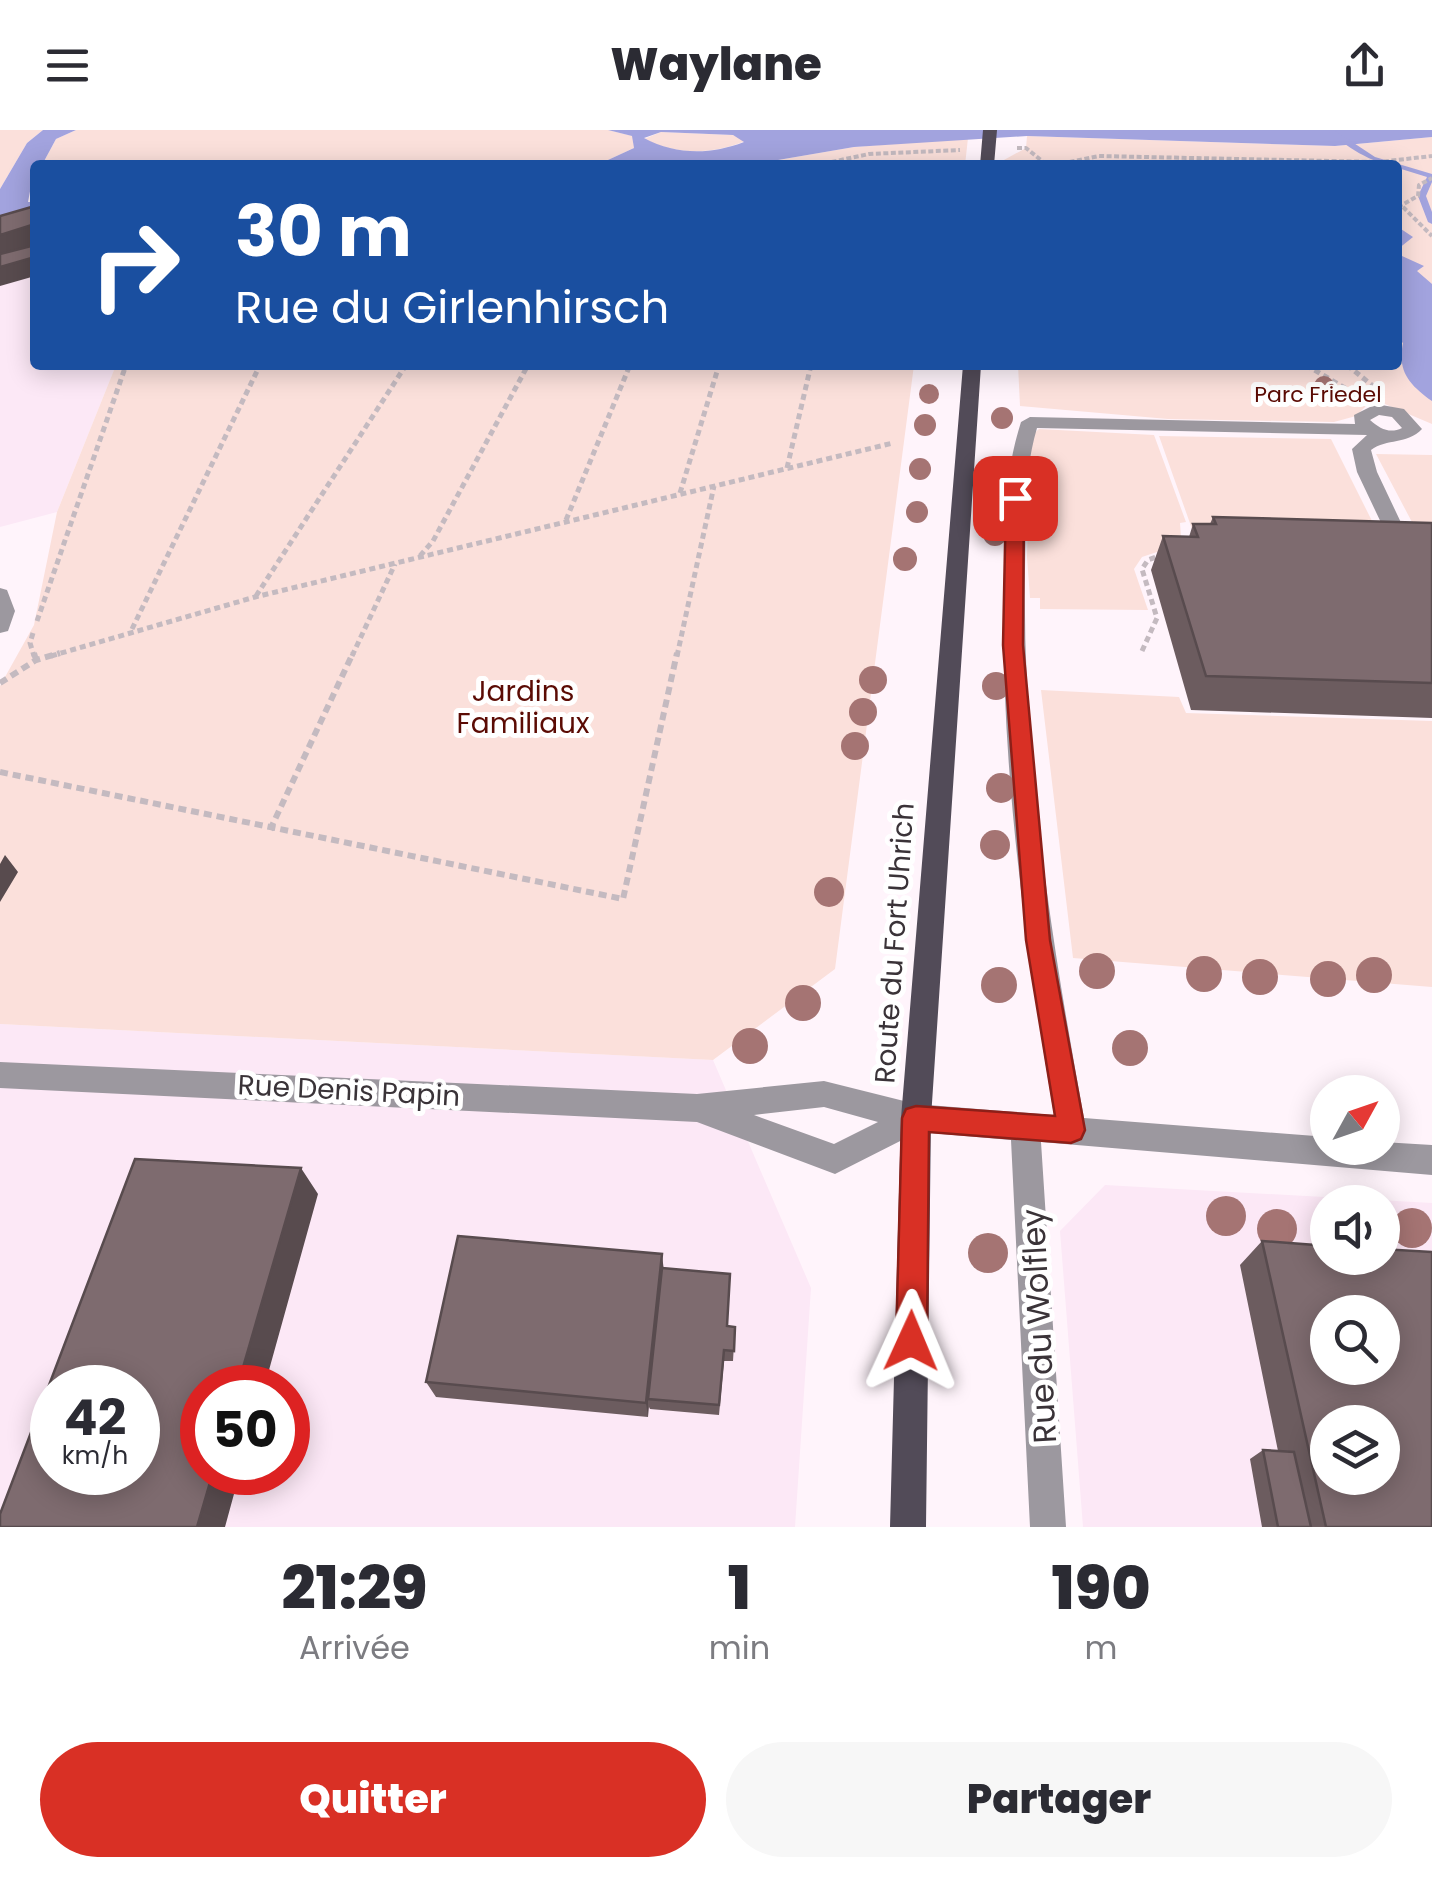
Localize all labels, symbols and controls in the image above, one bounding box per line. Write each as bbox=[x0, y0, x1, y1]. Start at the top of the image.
text: Waylane bbox=[610, 33, 822, 96]
icon: menu bbox=[40, 38, 95, 93]
icon: share bbox=[1337, 38, 1392, 93]
text: 30 m bbox=[235, 182, 412, 281]
icon: right bbox=[70, 200, 200, 330]
text: Rue du Girlenhirsch bbox=[235, 276, 669, 339]
park label: Parc Friedel bbox=[1254, 379, 1382, 410]
pin bbox=[973, 456, 1058, 541]
icon: arrive bbox=[988, 471, 1043, 526]
park label: Jardins Familiaux bbox=[457, 672, 590, 743]
street label: Route du Fort Uhrich bbox=[865, 801, 924, 1085]
street label: Rue Denis Papin bbox=[237, 1065, 461, 1116]
north arrow bbox=[1310, 1075, 1400, 1165]
map controls bbox=[1310, 1075, 1400, 1495]
button: sound bbox=[1310, 1185, 1400, 1275]
street label: Rue du Wolfley bbox=[1010, 1208, 1067, 1444]
position arrow bbox=[859, 1289, 963, 1393]
button: search bbox=[1310, 1295, 1400, 1385]
speed limit sign: 50 bbox=[180, 1365, 310, 1495]
text: 42 bbox=[64, 1382, 126, 1453]
button: layers bbox=[1310, 1405, 1400, 1495]
text: km/h bbox=[62, 1438, 128, 1473]
text: 21:29 bbox=[281, 1546, 427, 1630]
text: 1 bbox=[728, 1546, 751, 1630]
text: 190 bbox=[1052, 1546, 1151, 1630]
text: Arrivée bbox=[299, 1625, 410, 1670]
text: min bbox=[709, 1625, 770, 1670]
text: m bbox=[1085, 1625, 1118, 1670]
button: Quitter bbox=[40, 1742, 706, 1857]
button: Partager bbox=[726, 1742, 1392, 1857]

